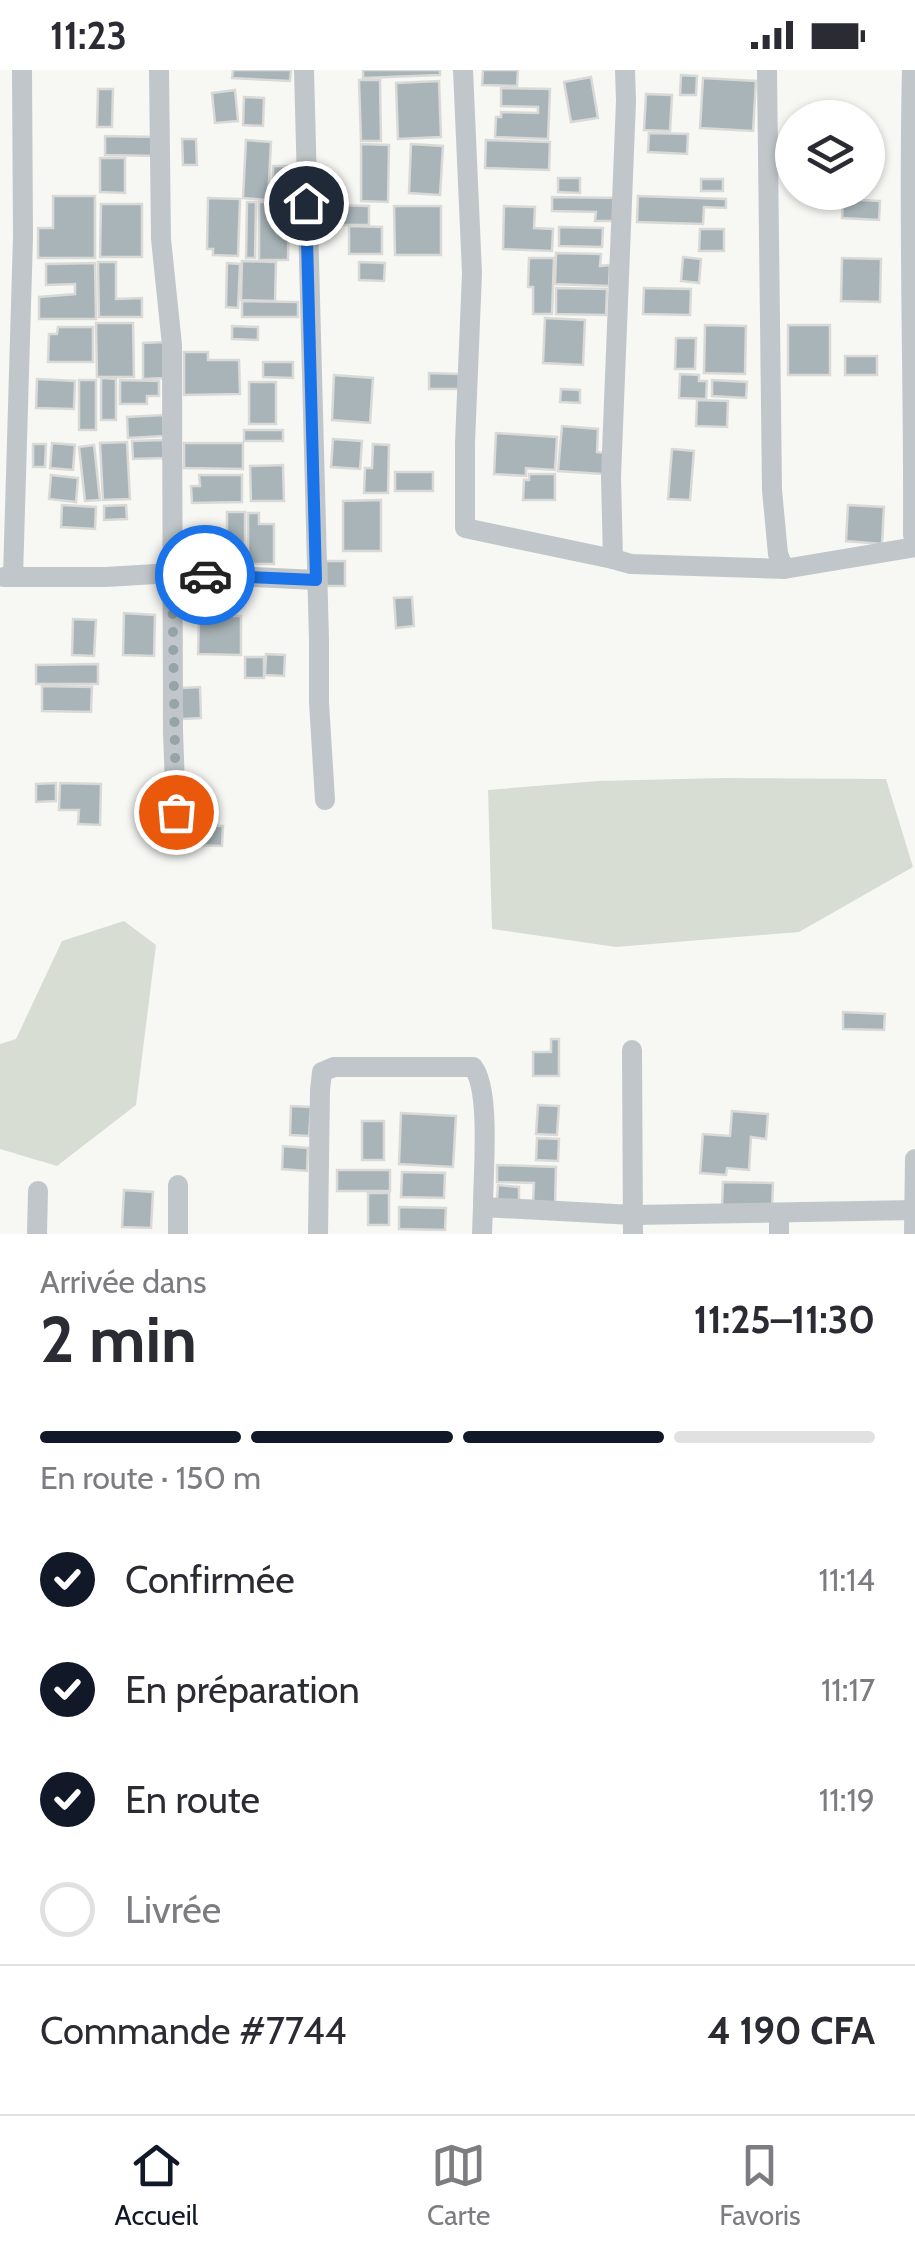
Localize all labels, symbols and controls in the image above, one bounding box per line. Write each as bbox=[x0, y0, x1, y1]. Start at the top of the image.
text: 11:23 bbox=[50, 12, 127, 59]
map controls bbox=[775, 100, 885, 210]
button: layers bbox=[775, 100, 885, 210]
pin bbox=[264, 161, 349, 246]
icon: home bbox=[279, 176, 334, 231]
courier bbox=[155, 525, 255, 625]
icon: car bbox=[178, 548, 233, 603]
pin bbox=[134, 770, 219, 855]
icon: bag bbox=[149, 785, 204, 840]
text: Arrivée dans bbox=[40, 1262, 206, 1301]
text: 11:25–11:30 bbox=[694, 1296, 875, 1343]
text: 2 min bbox=[40, 1299, 197, 1378]
text: En route · 150 m bbox=[40, 1458, 261, 1497]
icon: check bbox=[40, 1552, 95, 1607]
text: Confirmée bbox=[125, 1556, 295, 1603]
text: 11:14 bbox=[819, 1560, 875, 1599]
icon: check bbox=[40, 1662, 95, 1717]
text: En préparation bbox=[125, 1666, 360, 1713]
text: 11:17 bbox=[821, 1670, 875, 1709]
icon: check bbox=[40, 1772, 95, 1827]
text: En route bbox=[125, 1776, 260, 1823]
text: 11:19 bbox=[819, 1780, 875, 1819]
text: Livrée bbox=[125, 1886, 221, 1933]
text: Commande #7744 bbox=[40, 2007, 347, 2054]
text: 4 190 CFA bbox=[707, 2007, 875, 2054]
tab: Accueil bbox=[114, 2138, 198, 2232]
tab: Carte bbox=[427, 2138, 490, 2232]
tab: Favoris bbox=[719, 2138, 801, 2232]

